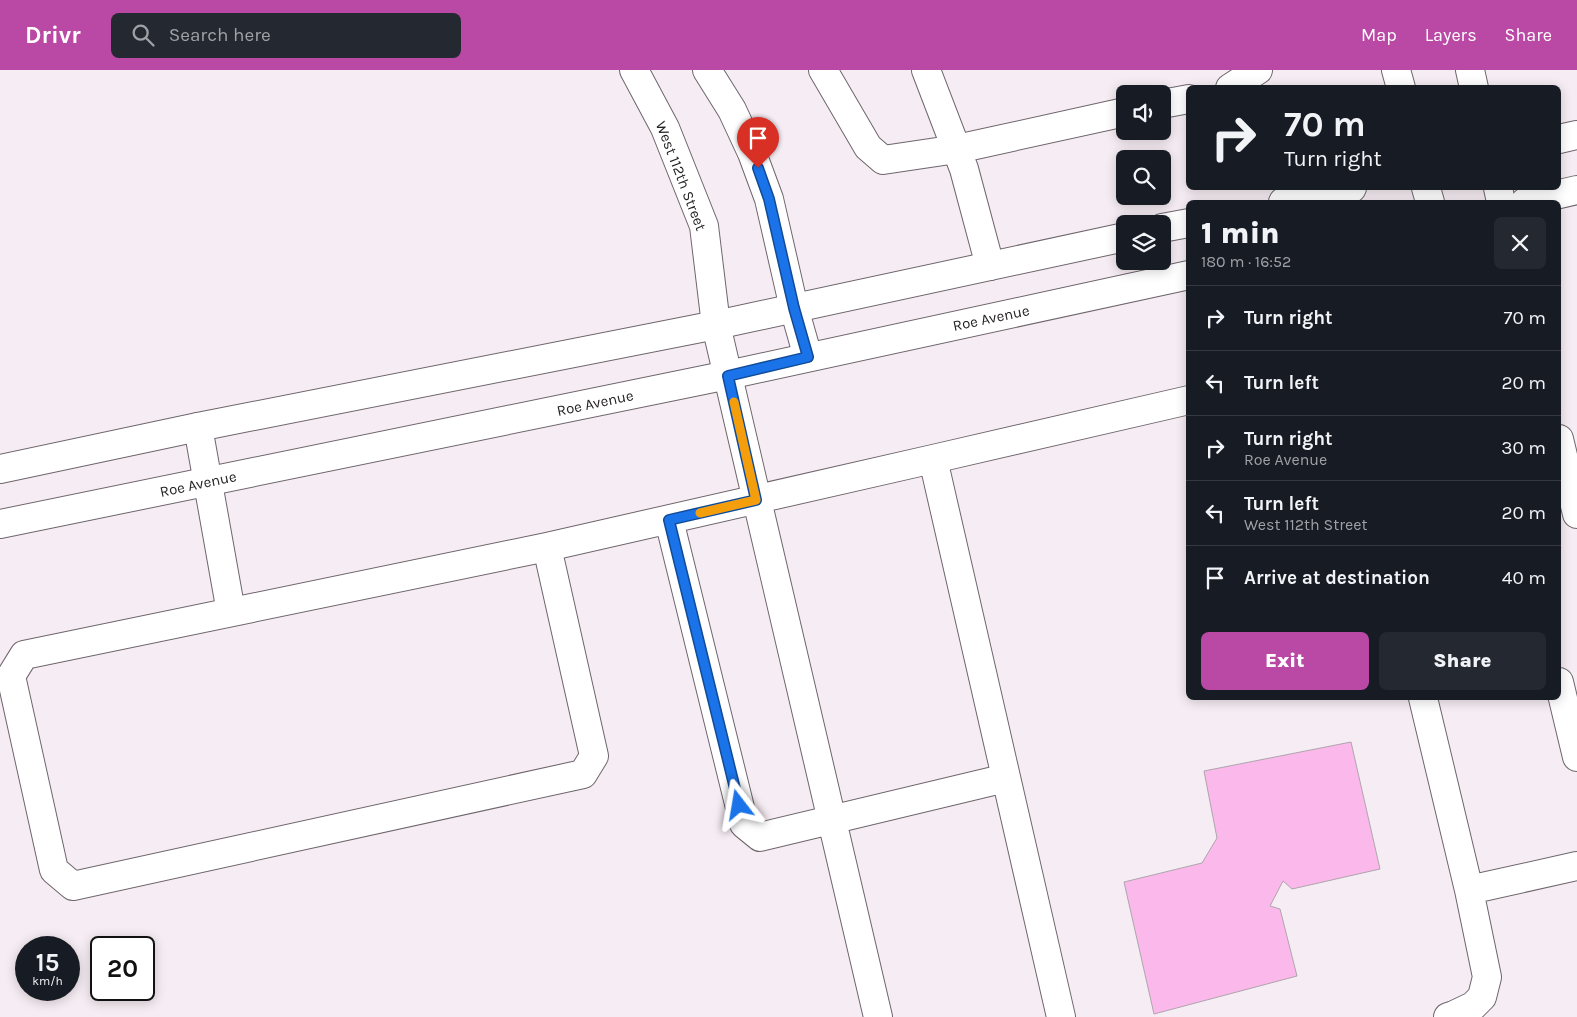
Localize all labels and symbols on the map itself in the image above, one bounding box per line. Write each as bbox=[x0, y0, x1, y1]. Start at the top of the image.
pin bbox=[737, 117, 779, 168]
street label: West 112th Street bbox=[652, 119, 710, 234]
street label: Roe Avenue bbox=[951, 301, 1031, 335]
street label: Roe Avenue bbox=[555, 386, 635, 420]
street label: Roe Avenue bbox=[158, 467, 238, 501]
position arrow bbox=[712, 778, 764, 830]
speed limit sign: 20 bbox=[90, 936, 155, 1001]

